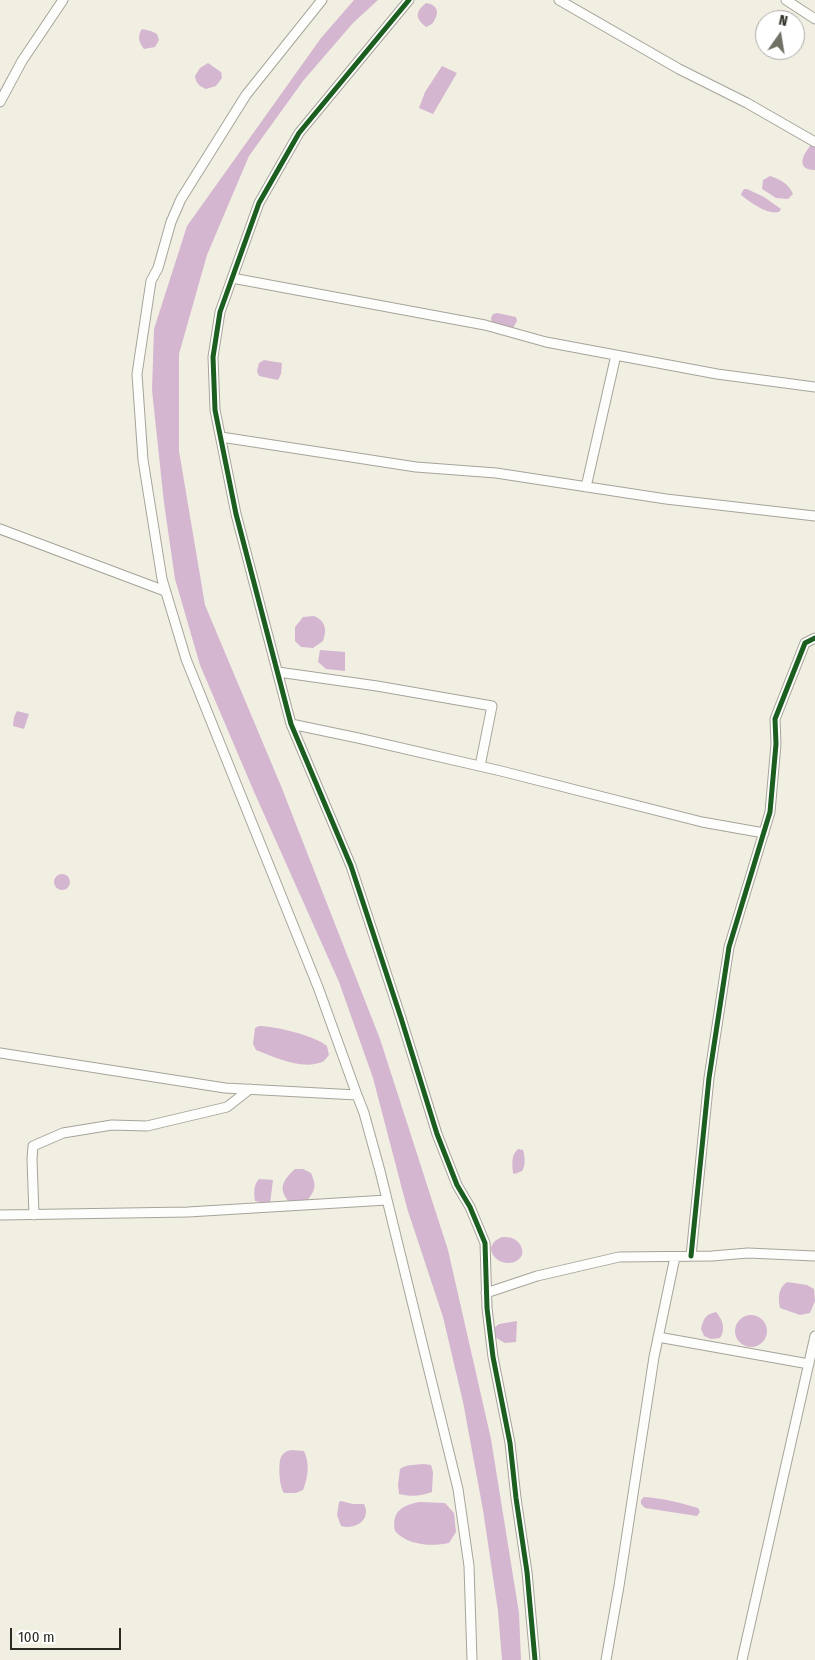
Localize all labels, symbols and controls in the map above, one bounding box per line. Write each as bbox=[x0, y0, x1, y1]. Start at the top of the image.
north arrow bbox=[755, 10, 805, 60]
text: N bbox=[777, 12, 789, 30]
scale bar bbox=[12, 1618, 124, 1650]
text: 100 m bbox=[18, 1628, 55, 1646]

